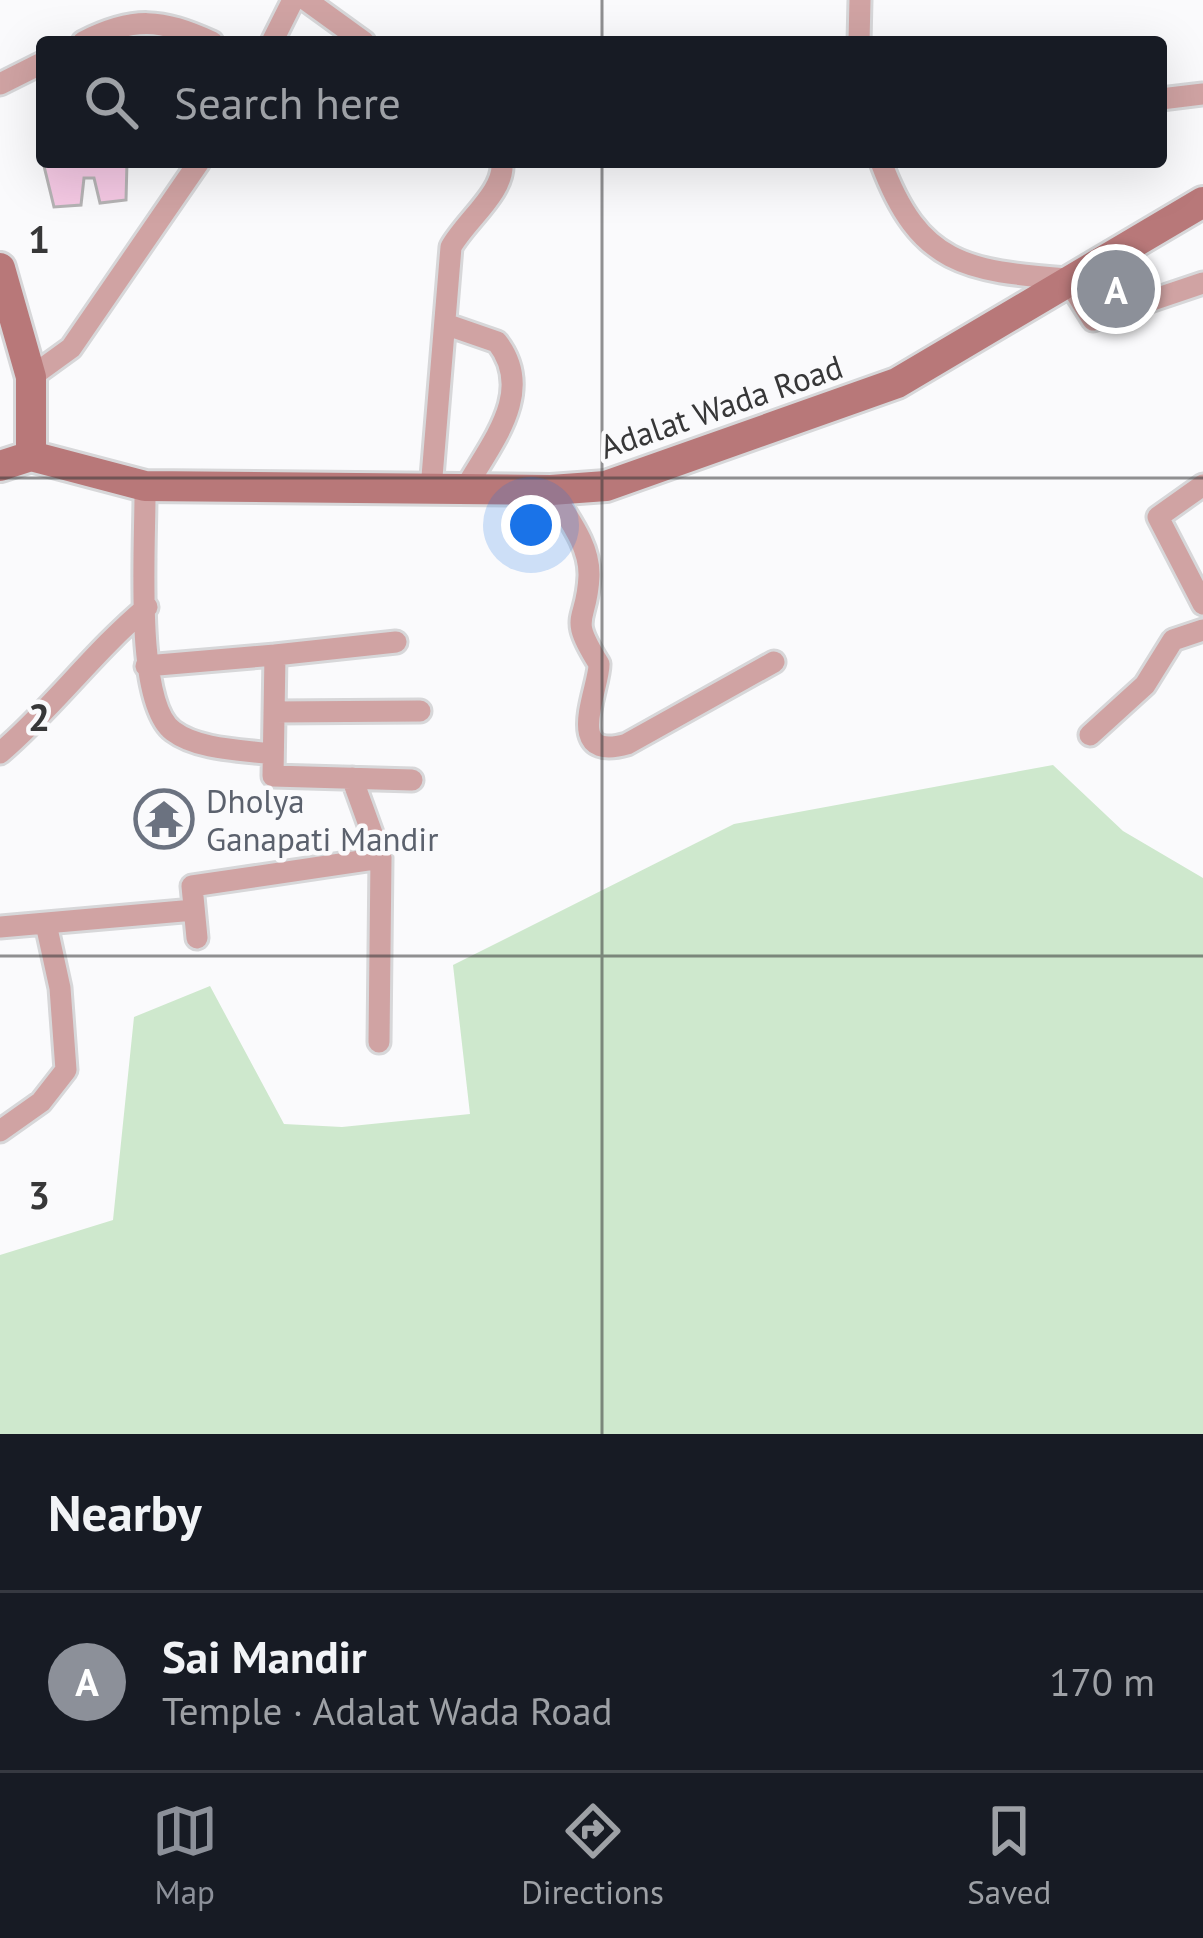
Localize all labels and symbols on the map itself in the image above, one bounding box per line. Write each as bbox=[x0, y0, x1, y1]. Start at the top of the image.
text: 1 bbox=[28, 213, 50, 264]
pin: A bbox=[1077, 244, 1155, 334]
street label: Adalat Wada Road bbox=[594, 344, 848, 468]
your location bbox=[501, 495, 561, 555]
text: 2 bbox=[28, 691, 50, 742]
place label: Dholya Ganapati Mandir bbox=[206, 779, 438, 860]
temple icon: Dholya Ganapati Mandir bbox=[133, 788, 195, 850]
text: 3 bbox=[28, 1169, 50, 1220]

